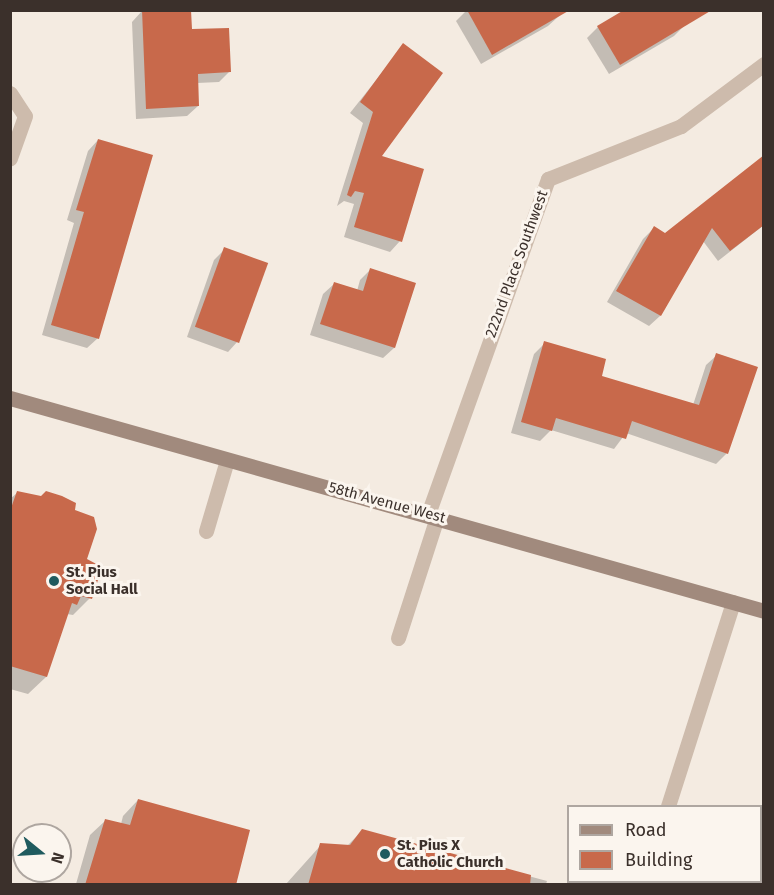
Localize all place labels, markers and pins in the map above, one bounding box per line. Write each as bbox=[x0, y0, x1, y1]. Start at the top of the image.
place label: St. Pius Social Hall bbox=[66, 563, 138, 598]
marker: St. Pius Social Hall bbox=[47, 574, 61, 588]
place label: St. Pius X Catholic Church bbox=[397, 836, 503, 871]
marker: St. Pius X Catholic Church bbox=[378, 847, 392, 861]

